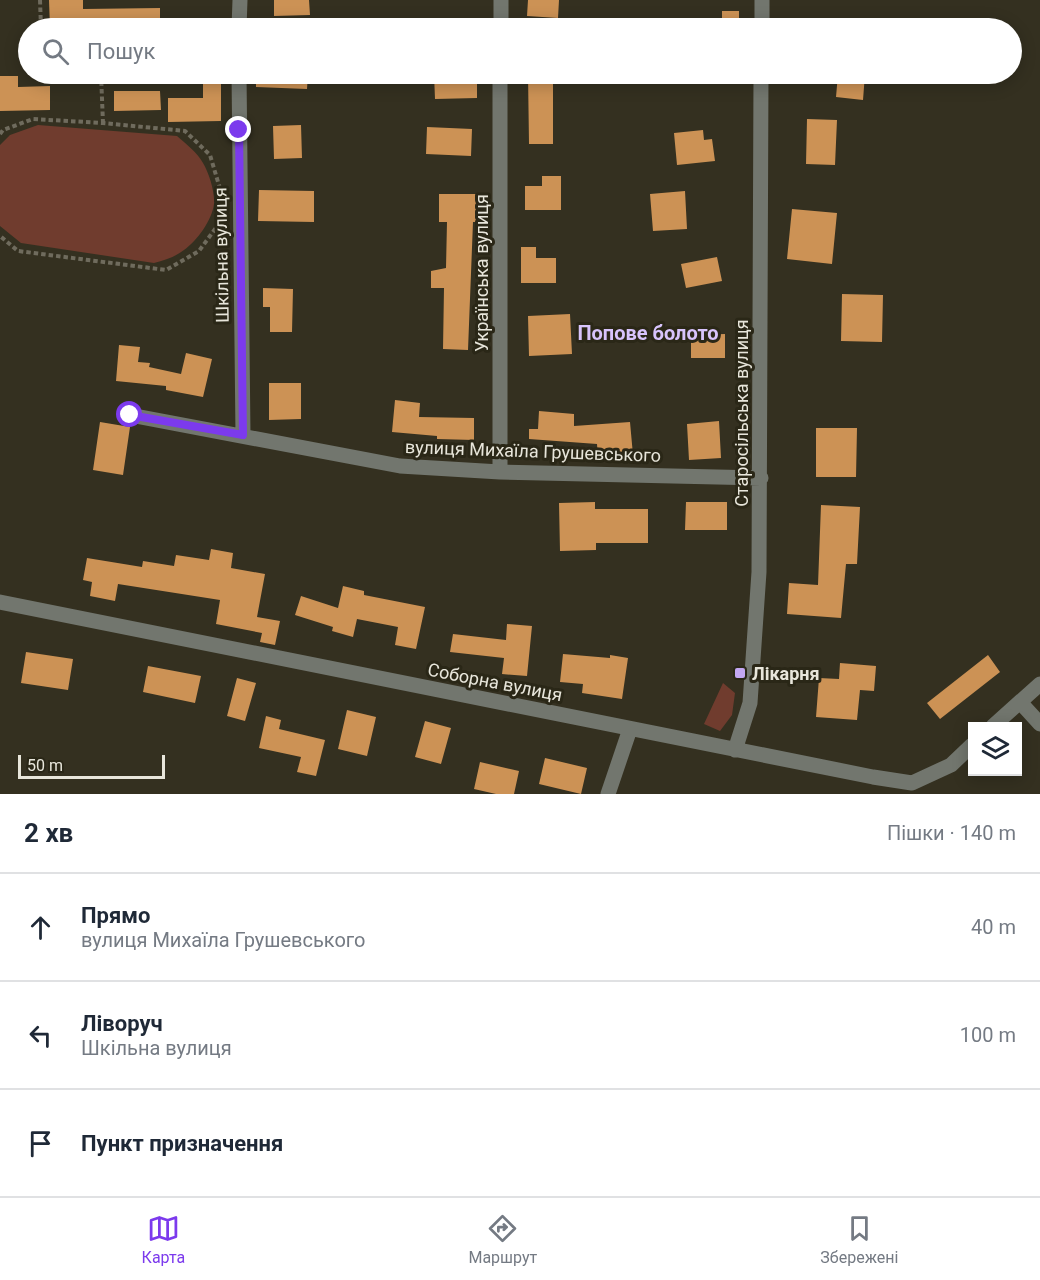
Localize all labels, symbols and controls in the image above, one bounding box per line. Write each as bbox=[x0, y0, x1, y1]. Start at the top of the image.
search box bbox=[18, 18, 1022, 84]
icon: search bbox=[39, 35, 72, 68]
text: Пошук bbox=[87, 39, 155, 64]
route end bbox=[225, 116, 251, 142]
street label: Шкільна вулиця bbox=[209, 187, 233, 323]
street label: Українська вулиця bbox=[471, 194, 492, 352]
street label: Старосільська вулиця bbox=[731, 319, 752, 507]
district label: Попове болото bbox=[577, 321, 719, 345]
route start bbox=[116, 401, 142, 427]
street label: вулиця Михаїла Грушевського bbox=[405, 436, 661, 466]
street label: Соборна вулиця bbox=[426, 659, 564, 705]
place label: Лікарня bbox=[752, 663, 820, 684]
marker: Лікарня bbox=[733, 666, 747, 680]
map controls bbox=[968, 722, 1022, 776]
button: layers bbox=[968, 722, 1022, 776]
scale bar bbox=[18, 752, 165, 780]
text: 50 m bbox=[27, 756, 63, 775]
text: 2 хв bbox=[24, 818, 73, 848]
text: Пішки · 140 m bbox=[887, 821, 1016, 845]
text: Прямо bbox=[81, 903, 150, 928]
icon: ahead bbox=[24, 911, 57, 944]
text: 40 m bbox=[971, 915, 1016, 939]
text: вулиця Михаїла Грушевського bbox=[81, 928, 365, 952]
text: Ліворуч bbox=[81, 1011, 163, 1036]
icon: left bbox=[24, 1019, 57, 1052]
text: 100 m bbox=[960, 1023, 1016, 1047]
text: Шкільна вулиця bbox=[81, 1036, 232, 1060]
icon: arrive bbox=[24, 1127, 57, 1160]
text: Пункт призначення bbox=[81, 1131, 283, 1156]
tab: Карта bbox=[142, 1212, 185, 1267]
tab: Маршрут bbox=[468, 1212, 537, 1267]
tab: Збережені bbox=[820, 1212, 898, 1267]

